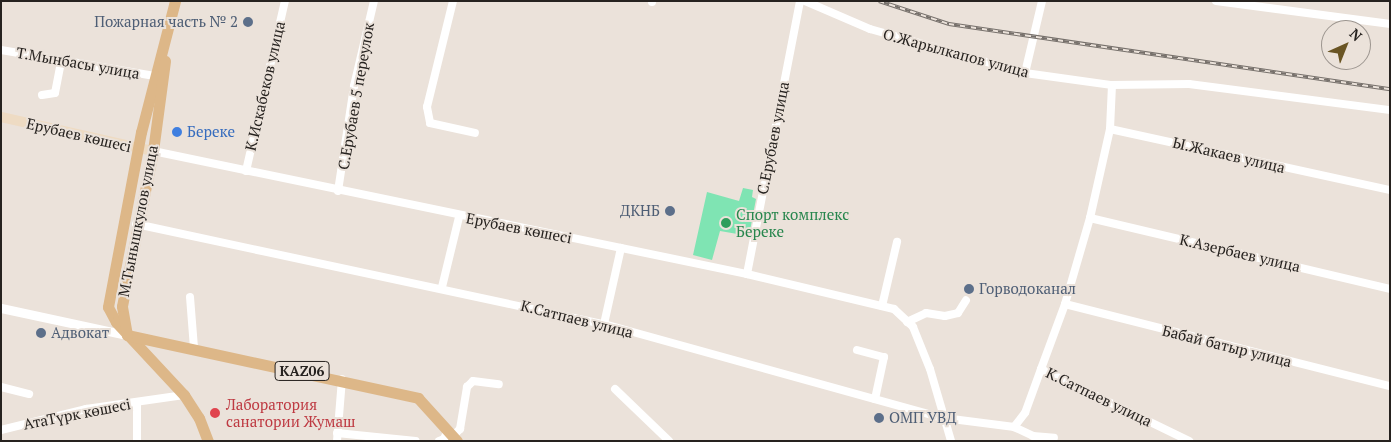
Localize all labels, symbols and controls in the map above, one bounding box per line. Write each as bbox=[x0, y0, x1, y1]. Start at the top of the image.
place label: Пожарная часть № 2 bbox=[94, 13, 238, 31]
marker: Пожарная часть № 2 bbox=[242, 16, 254, 28]
street label: К.Искабеков улица bbox=[241, 19, 289, 153]
north arrow bbox=[1321, 20, 1371, 70]
street label: С.Ерубаев 5 переулок bbox=[334, 21, 378, 171]
text: N bbox=[1346, 24, 1366, 45]
street label: О.Жарылкапов улица bbox=[881, 25, 1031, 81]
street label: Т.Мынбасы улица bbox=[15, 43, 141, 83]
street label: С.Ерубаев улица bbox=[753, 80, 793, 196]
street label: Ерубаев көшесі bbox=[25, 114, 133, 156]
place label: Береке bbox=[187, 123, 235, 141]
marker: Береке bbox=[171, 126, 183, 138]
street label: Ы.Жакаев улица bbox=[1171, 133, 1287, 177]
street label: М.Тынышкулов улица bbox=[114, 144, 162, 298]
place label: ДКНБ bbox=[620, 202, 660, 220]
marker: ДКНБ bbox=[664, 205, 676, 217]
place label: Спорт комплекс Береке bbox=[736, 205, 849, 240]
street label: Ерубаев көшесі bbox=[465, 209, 573, 247]
marker: Спорт комплекс Береке bbox=[720, 217, 732, 229]
street label: К.Азербаев улица bbox=[1178, 230, 1302, 276]
place label: Горводоканал bbox=[979, 280, 1076, 298]
marker: Горводоканал bbox=[963, 283, 975, 295]
street label: К.Сатпаев улица bbox=[519, 296, 635, 342]
street label: Бабай батыр улица bbox=[1160, 321, 1294, 371]
place label: Адвокат bbox=[51, 324, 109, 342]
marker: Адвокат bbox=[35, 327, 47, 339]
road number: KАZ06 bbox=[274, 360, 330, 382]
street label: К.Сатпаев улица bbox=[1043, 364, 1155, 430]
street label: АтаТүрк көшесі bbox=[22, 395, 132, 433]
place label: Лаборатория санатории Жумаш bbox=[226, 395, 355, 430]
marker: Лаборатория санатории Жумаш bbox=[208, 406, 222, 420]
place label: ОМП УВД bbox=[889, 409, 957, 427]
marker: ОМП УВД bbox=[873, 412, 885, 424]

